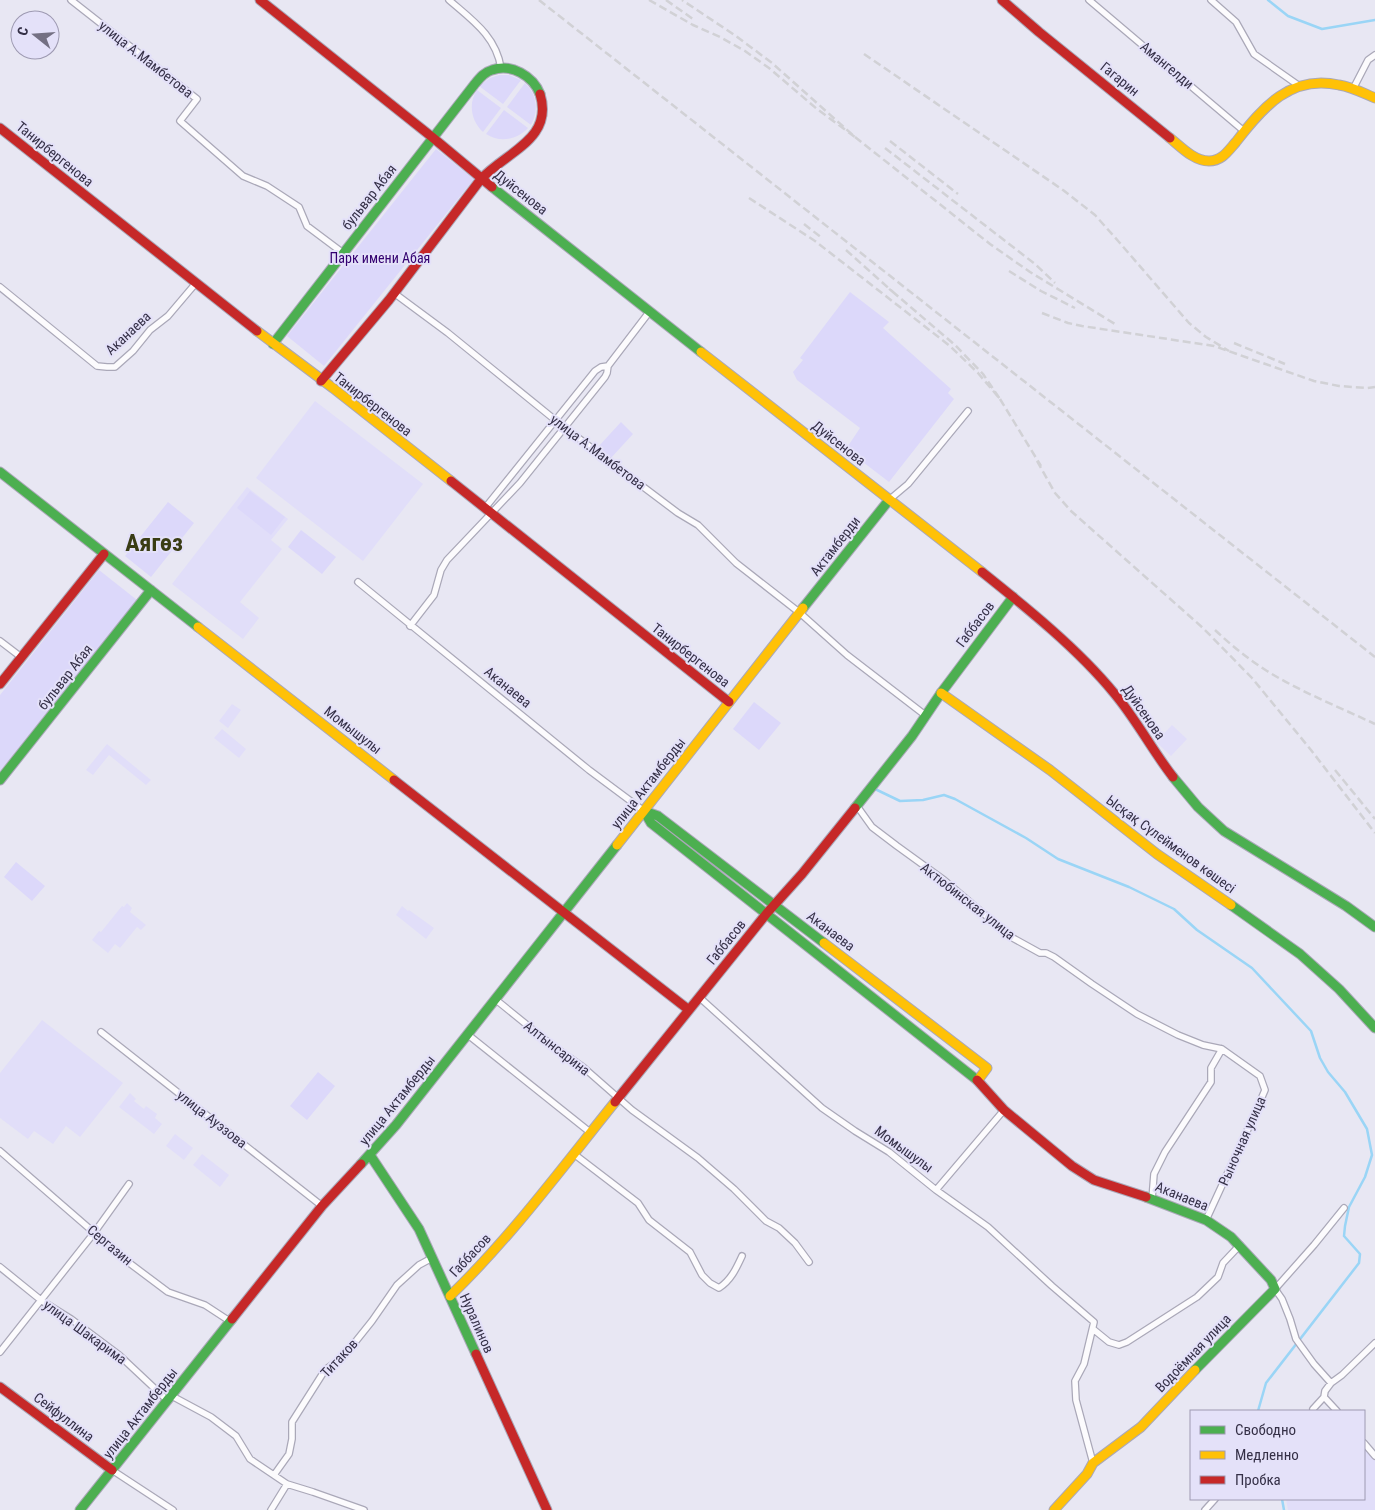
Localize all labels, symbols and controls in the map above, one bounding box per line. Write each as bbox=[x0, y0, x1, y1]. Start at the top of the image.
north arrow bbox=[10, 10, 60, 60]
street label: улица А.Мамбетова bbox=[96, 17, 196, 101]
text: С bbox=[14, 25, 31, 37]
street label: Амангелди bbox=[1137, 38, 1197, 92]
street label: Гагарин bbox=[1097, 59, 1143, 99]
street label: Танирбергенова bbox=[13, 118, 97, 190]
street label: бульвар Абая bbox=[339, 161, 399, 233]
street label: Дуйсенова bbox=[491, 166, 551, 218]
park label: Парк имени Абая bbox=[330, 250, 430, 266]
street label: Аканаева bbox=[102, 308, 154, 358]
street label: Танирбергенова bbox=[331, 369, 415, 439]
street label: улица А.Мамбетова bbox=[547, 411, 649, 493]
street label: Дуйсенова bbox=[809, 417, 869, 469]
street label: Актамберди bbox=[807, 513, 863, 579]
district label: Аягөз bbox=[125, 529, 183, 557]
street label: Габбасов bbox=[953, 598, 997, 650]
street label: Танирбергенова bbox=[649, 620, 733, 690]
street label: бульвар Абая bbox=[35, 641, 95, 713]
street label: Аканаева bbox=[481, 663, 535, 711]
street label: Дуйсенова bbox=[1119, 682, 1169, 742]
street label: Момышулы bbox=[321, 703, 385, 757]
street label: улица Актамберды bbox=[608, 734, 688, 832]
street label: Ысқақ Сүлейменов көшесі bbox=[1103, 792, 1239, 896]
street label: Актюбинская улица bbox=[918, 859, 1018, 943]
street label: Аканаева bbox=[804, 908, 858, 954]
street label: Габбасов bbox=[703, 916, 749, 968]
street label: Алтынсарина bbox=[521, 1017, 593, 1079]
street label: улица Актамберды bbox=[356, 1052, 438, 1148]
street label: улица Ауэзова bbox=[174, 1087, 250, 1151]
street label: Рыночная улица bbox=[1215, 1094, 1269, 1188]
street label: Момышулы bbox=[872, 1122, 936, 1176]
street label: Аканаева bbox=[1153, 1178, 1211, 1214]
street label: Сергазин bbox=[84, 1222, 136, 1268]
street label: Габбасов bbox=[446, 1230, 494, 1280]
street label: Нуралинов bbox=[457, 1291, 497, 1355]
street label: улица Шакарима bbox=[40, 1297, 130, 1367]
street label: Водоёмная улица bbox=[1152, 1311, 1234, 1395]
street label: Титаков bbox=[317, 1335, 361, 1381]
street label: улица Актамберды bbox=[100, 1364, 180, 1462]
street label: Сейфуллина bbox=[31, 1389, 97, 1445]
legend bbox=[1190, 1410, 1365, 1500]
text: Свободно bbox=[1235, 1421, 1296, 1439]
text: Медленно bbox=[1235, 1446, 1299, 1464]
text: Пробка bbox=[1235, 1471, 1281, 1489]

